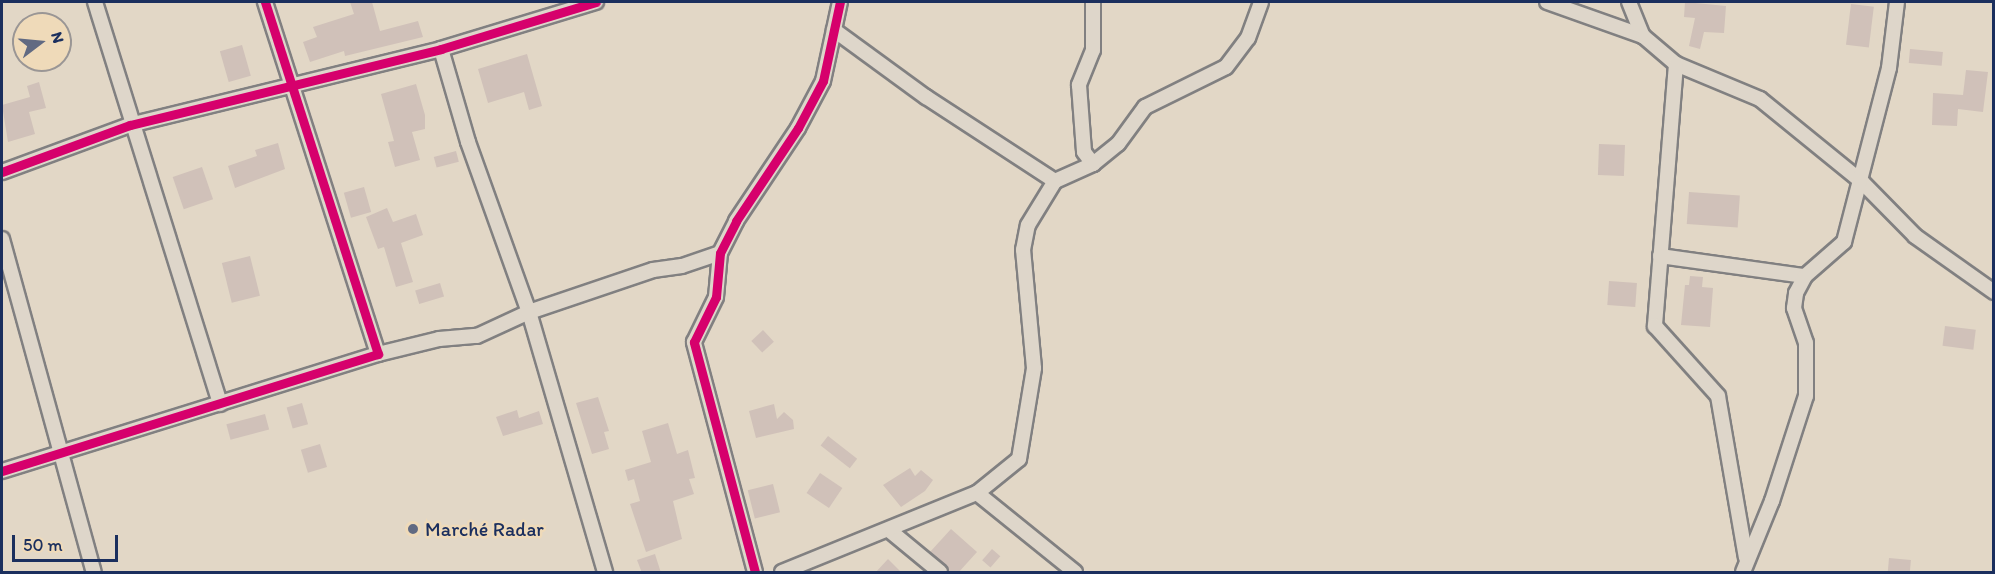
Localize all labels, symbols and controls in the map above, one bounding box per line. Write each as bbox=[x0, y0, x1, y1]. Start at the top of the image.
north arrow bbox=[12, 12, 72, 72]
text: N bbox=[47, 30, 68, 45]
place label: Marché Radar bbox=[425, 517, 544, 541]
marker: Marché Radar bbox=[406, 522, 420, 536]
scale bar bbox=[15, 523, 122, 561]
text: 50 m bbox=[23, 534, 63, 556]

